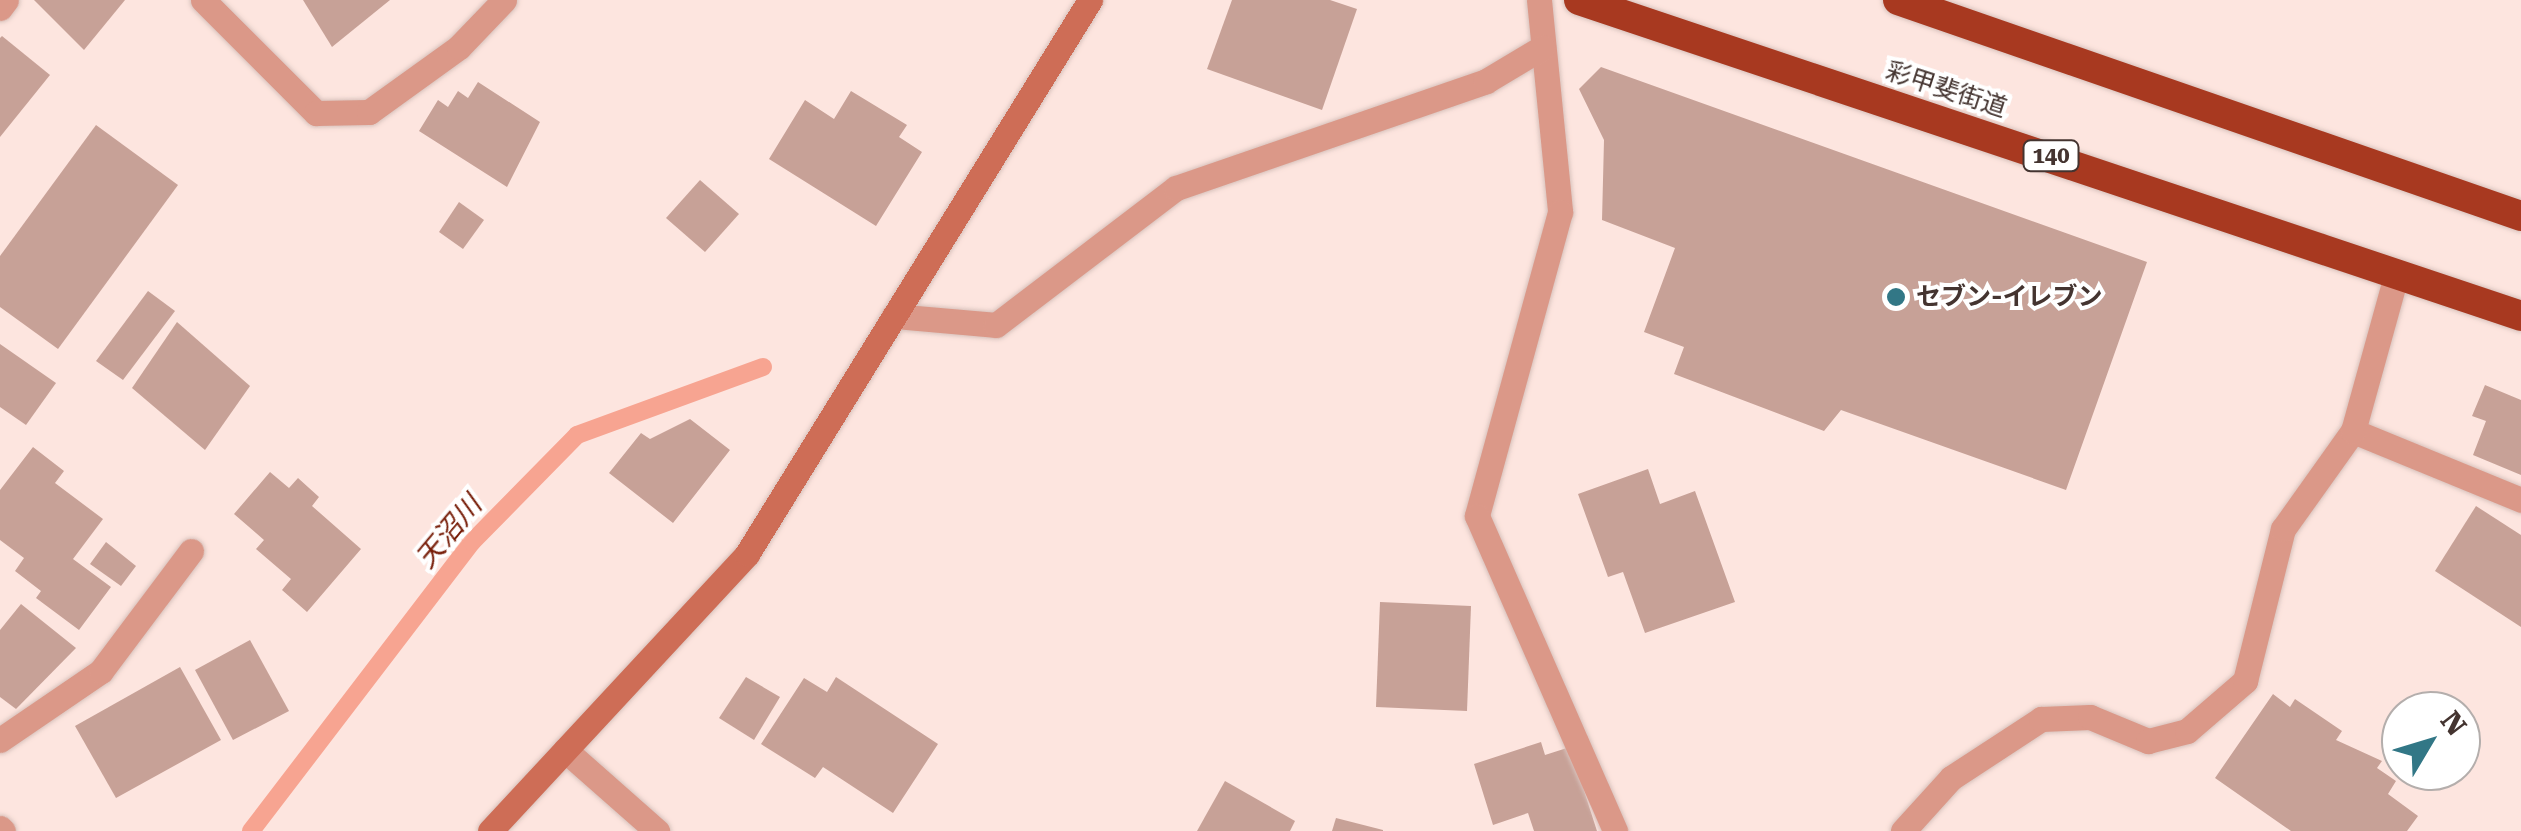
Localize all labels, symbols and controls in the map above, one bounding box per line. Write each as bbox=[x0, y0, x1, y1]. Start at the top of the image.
street label: 彩甲斐街道 bbox=[1882, 56, 2010, 124]
road number: 140 bbox=[2021, 139, 2081, 173]
place label: セブン-イレブン bbox=[1916, 282, 2103, 312]
marker: セブン-イレブン bbox=[1885, 286, 1907, 308]
water label: 天沼川 bbox=[409, 489, 489, 575]
north arrow bbox=[2381, 691, 2481, 791]
text: N bbox=[2434, 705, 2473, 742]

